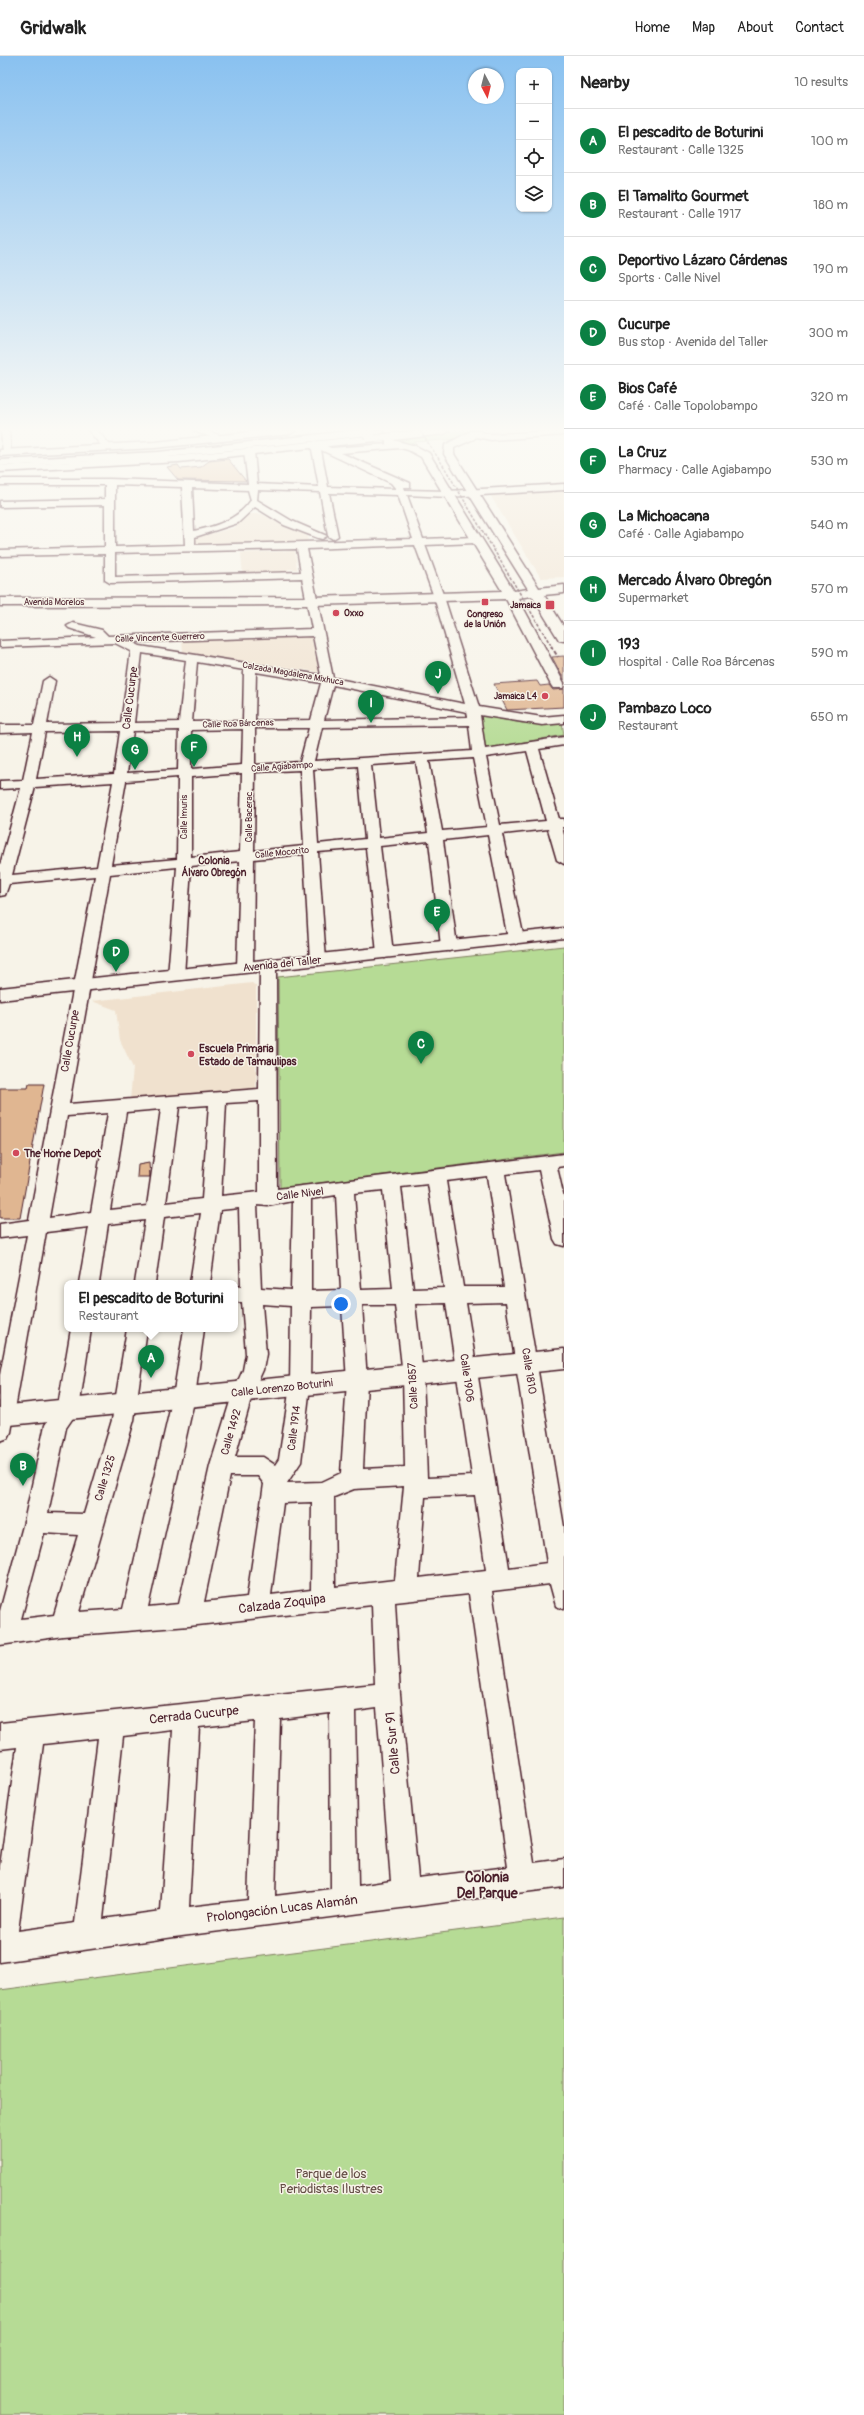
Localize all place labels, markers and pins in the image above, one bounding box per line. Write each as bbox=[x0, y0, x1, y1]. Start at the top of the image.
marker: Congreso de la Unión bbox=[480, 597, 490, 607]
marker: Jamaica bbox=[544, 599, 556, 611]
place label: Jamaica bbox=[510, 600, 542, 611]
marker: Oxxo bbox=[331, 608, 341, 618]
place label: Oxxo bbox=[344, 608, 364, 619]
place label: Congreso de la Unión bbox=[464, 609, 506, 630]
pin: J bbox=[425, 661, 451, 694]
pin: I bbox=[358, 690, 384, 723]
place label: Jamaica L4 bbox=[494, 691, 538, 702]
marker: Jamaica L4 bbox=[540, 691, 550, 701]
pin: H bbox=[64, 724, 90, 757]
pin: F bbox=[181, 734, 207, 767]
pin: G bbox=[122, 737, 148, 770]
pin: E bbox=[424, 899, 450, 932]
pin: D bbox=[103, 939, 129, 972]
pin: C bbox=[408, 1031, 434, 1064]
place label: Escuela Primaria Estado de Tamaulipas bbox=[199, 1042, 297, 1068]
marker: Escuela Primaria Estado de Tamaulipas bbox=[186, 1049, 196, 1059]
place label: The Home Depot bbox=[23, 1147, 102, 1160]
marker: The Home Depot bbox=[11, 1148, 21, 1158]
pin: A bbox=[138, 1345, 164, 1378]
pin: B bbox=[10, 1453, 36, 1486]

